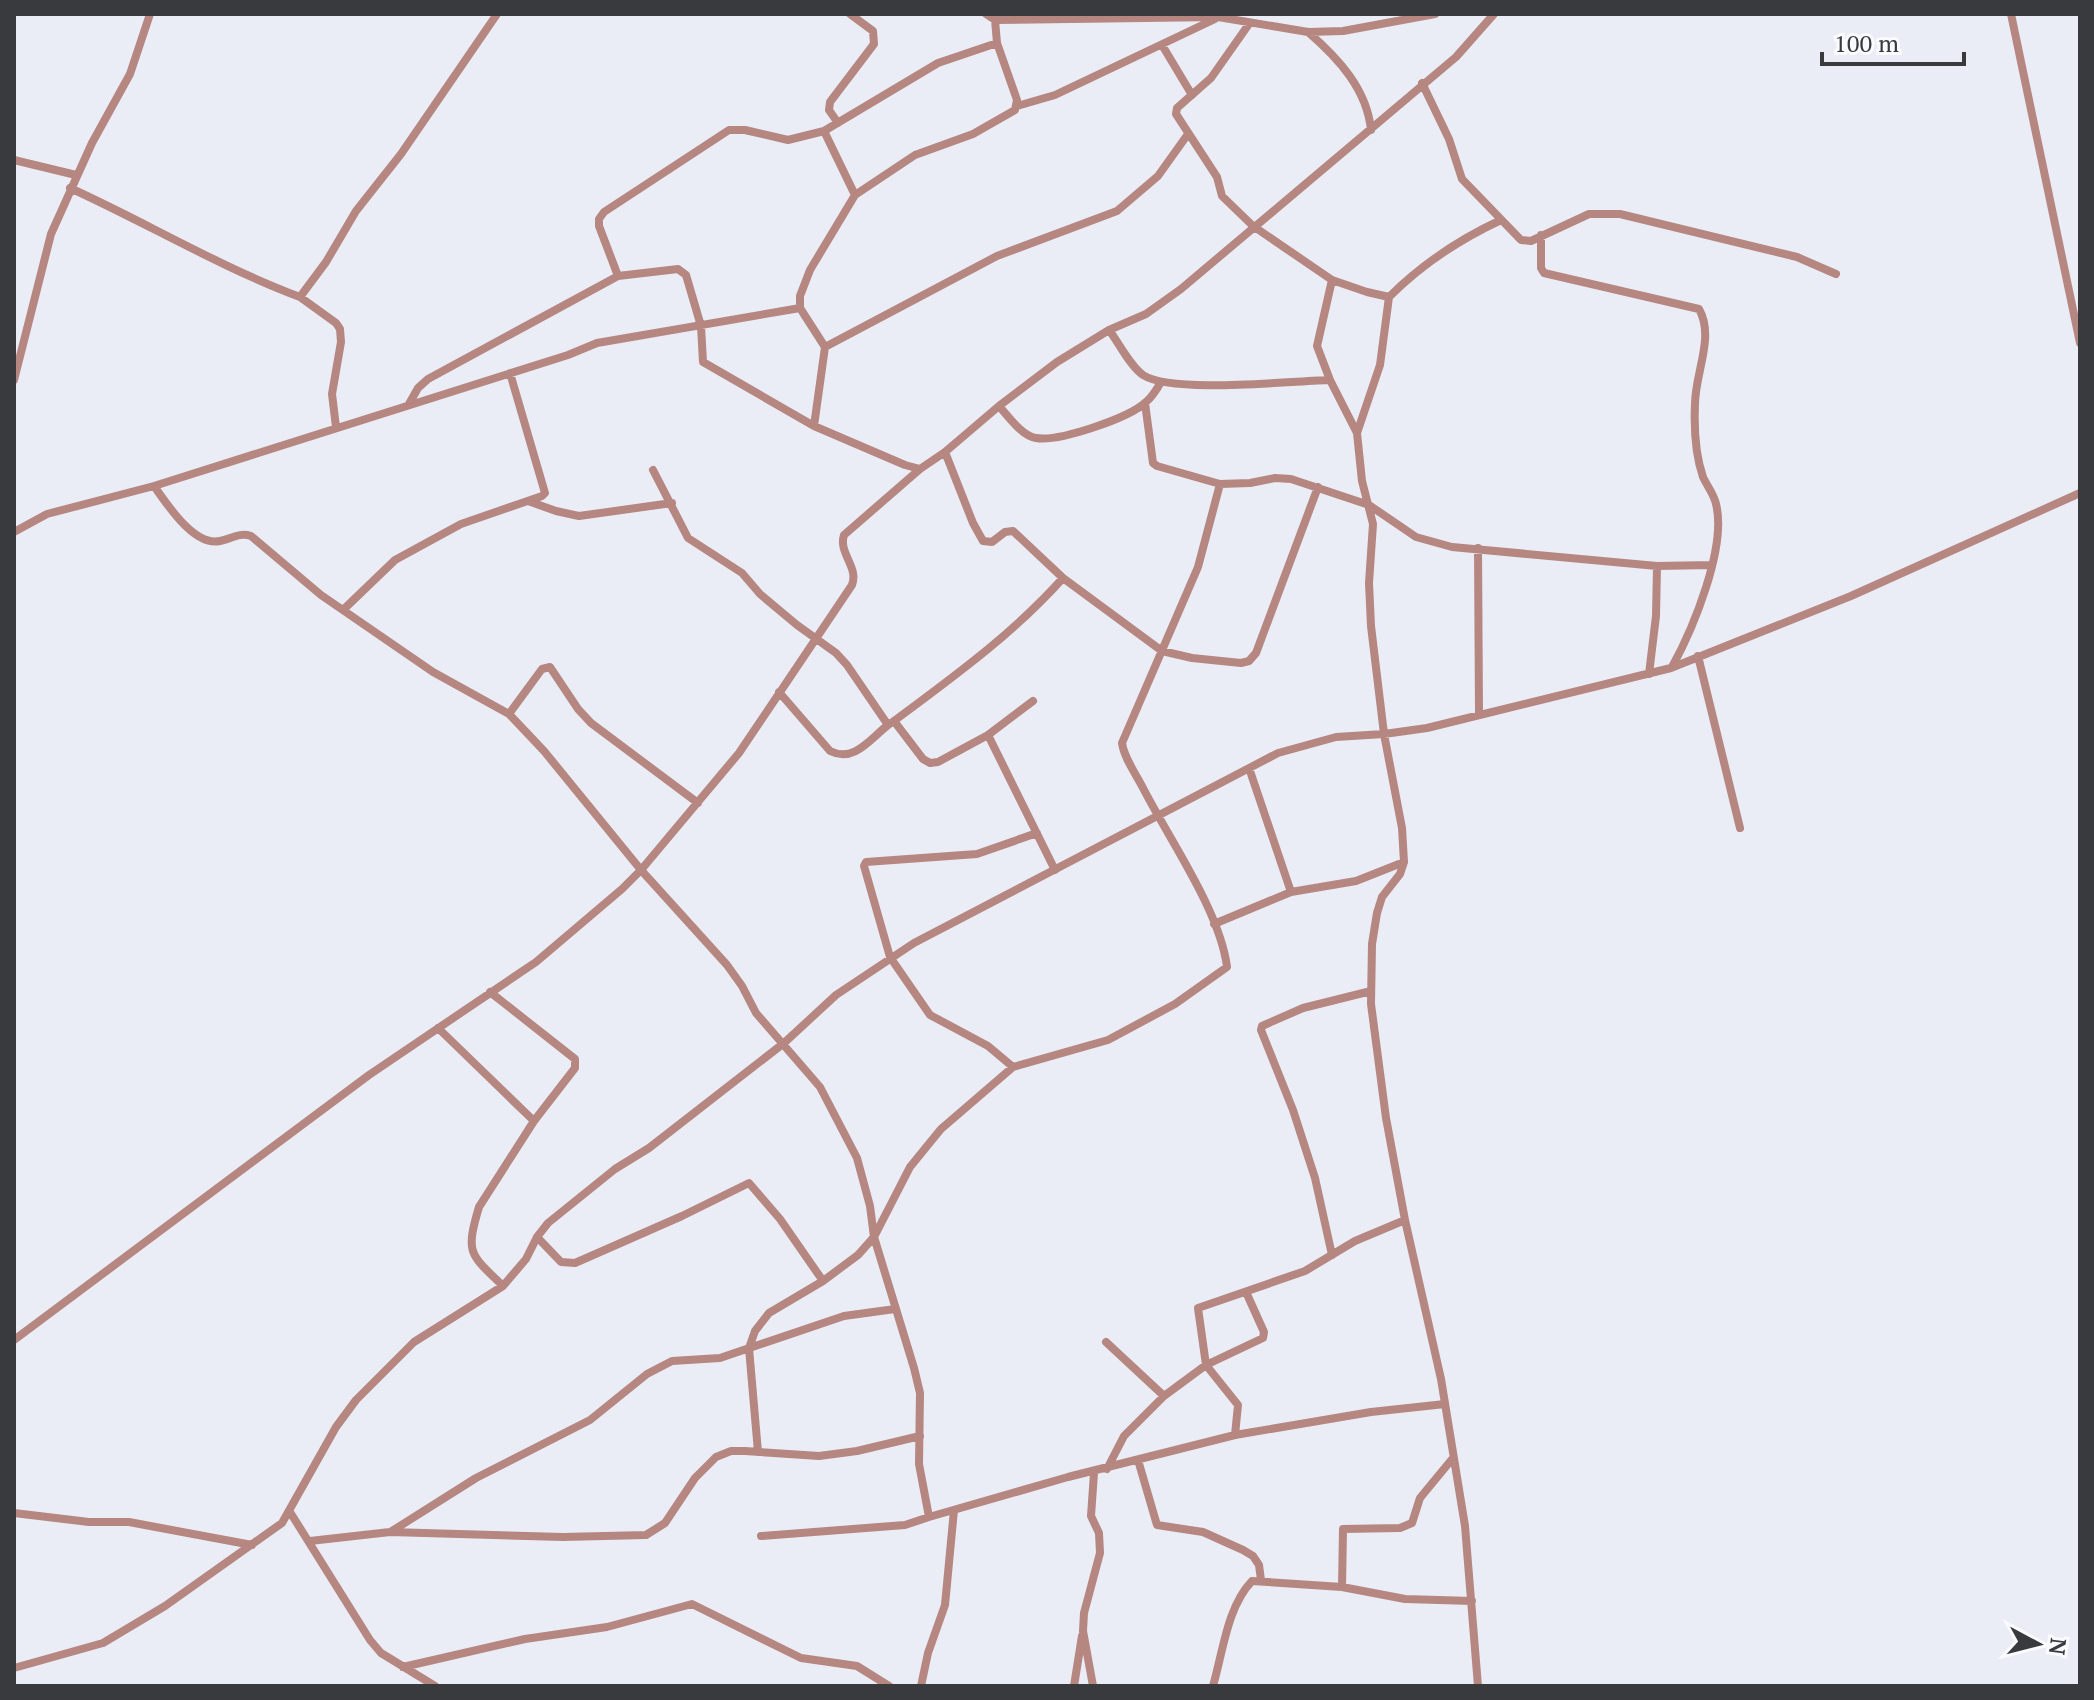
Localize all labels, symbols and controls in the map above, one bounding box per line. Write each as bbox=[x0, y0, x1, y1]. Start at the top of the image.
scale bar bbox=[1822, 16, 1964, 66]
text: 100 m bbox=[1834, 27, 1899, 59]
north arrow bbox=[1998, 1604, 2078, 1684]
text: N bbox=[2043, 1636, 2074, 1657]

